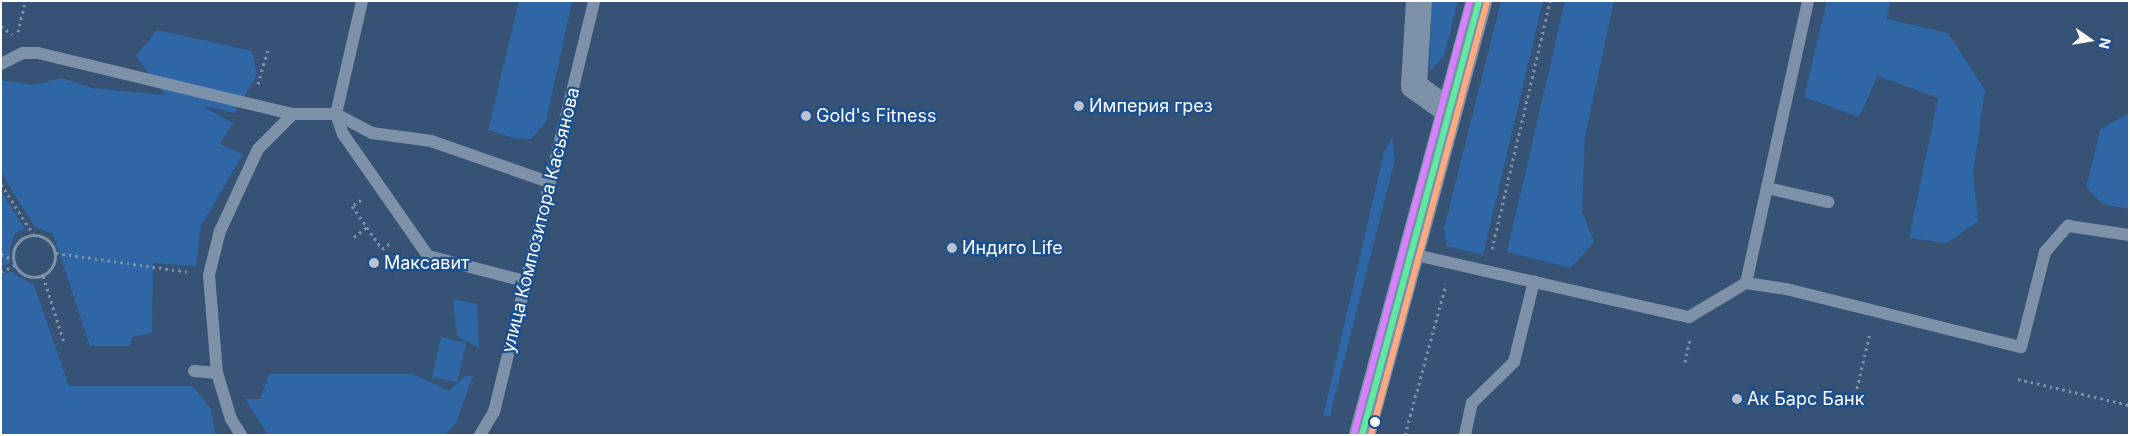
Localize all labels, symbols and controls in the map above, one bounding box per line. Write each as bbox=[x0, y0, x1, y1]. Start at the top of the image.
north arrow bbox=[2065, 15, 2115, 65]
text: N bbox=[2096, 36, 2115, 51]
street label: улица Композитора Касьянова bbox=[498, 85, 584, 355]
place label: Империя грез bbox=[1089, 95, 1213, 117]
marker: Империя грез bbox=[1073, 100, 1085, 112]
place label: Gold's Fitness bbox=[816, 105, 937, 127]
marker: Gold's Fitness bbox=[800, 110, 812, 122]
place label: Индиго Life bbox=[962, 237, 1063, 259]
marker: Индиго Life bbox=[946, 242, 958, 254]
place label: Максавит bbox=[384, 252, 469, 274]
marker: Максавит bbox=[368, 257, 380, 269]
place label: Ак Барс Банк bbox=[1747, 388, 1864, 410]
marker: Ак Барс Банк bbox=[1731, 393, 1743, 405]
unlabelled marker bbox=[1370, 417, 1380, 427]

